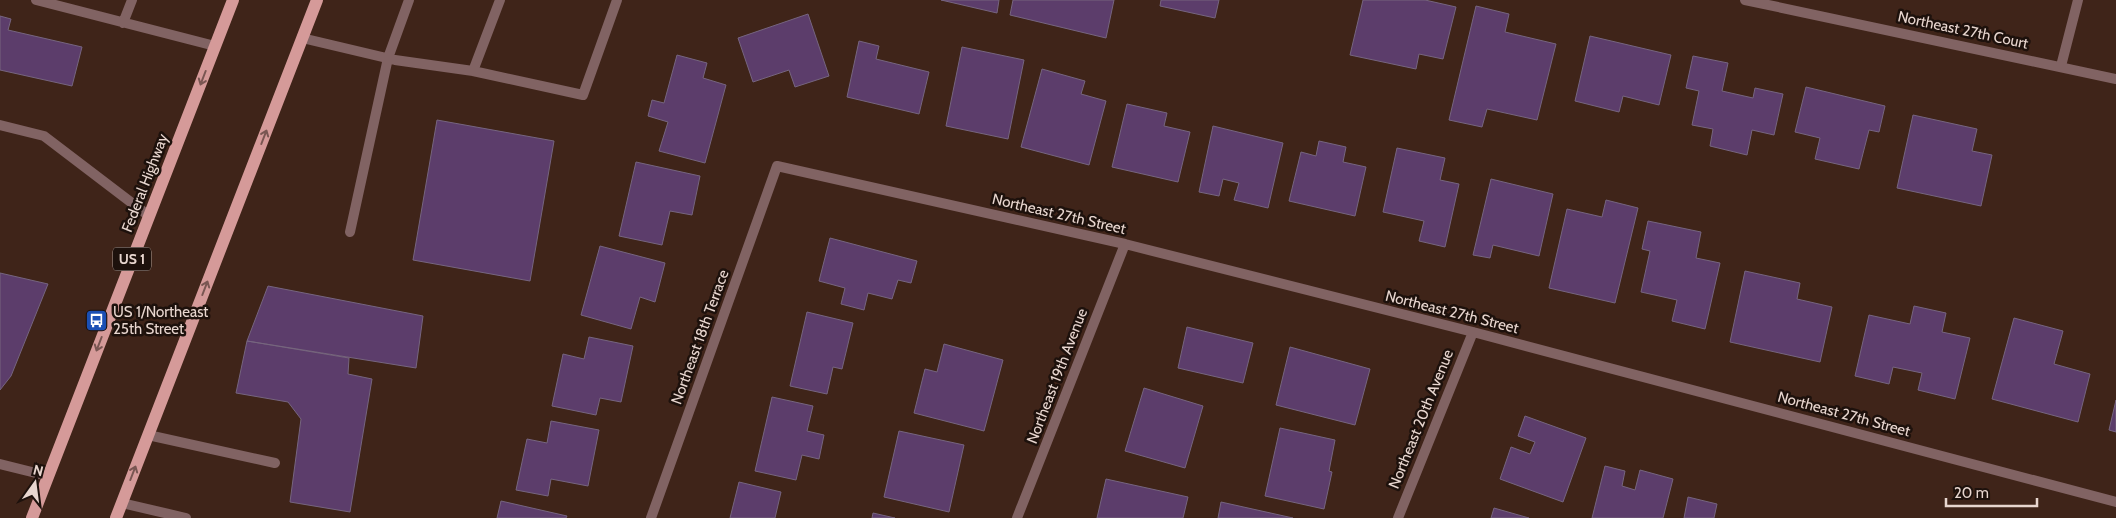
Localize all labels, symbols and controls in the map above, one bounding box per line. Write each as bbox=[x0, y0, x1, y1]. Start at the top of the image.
street label: Northeast 27th Court bbox=[1896, 7, 2030, 53]
one-way arrow bbox=[198, 70, 207, 85]
one-way arrow bbox=[260, 130, 269, 145]
street label: Federal Highway bbox=[118, 131, 172, 235]
street label: Northeast 27th Street bbox=[990, 190, 1128, 238]
road number: US 1 bbox=[113, 248, 151, 270]
street label: Northeast 18th Terrace bbox=[667, 267, 733, 407]
one-way arrow bbox=[201, 281, 210, 297]
street label: Northeast 27th Street bbox=[1384, 287, 1520, 337]
place label: US 1/Northeast 25th Street bbox=[113, 303, 208, 338]
street label: Northeast 19th Avenue bbox=[1023, 305, 1091, 446]
bus stop icon: US 1/Northeast 25th Street bbox=[85, 309, 109, 333]
one-way arrow bbox=[94, 336, 104, 351]
street label: Northeast 20th Avenue bbox=[1385, 346, 1457, 491]
street label: Northeast 27th Street bbox=[1776, 388, 1912, 440]
north arrow bbox=[10, 458, 60, 508]
text: N bbox=[31, 460, 45, 480]
one-way arrow bbox=[130, 465, 139, 480]
scale bar bbox=[1946, 476, 2037, 508]
text: 20 m bbox=[1954, 484, 1989, 502]

